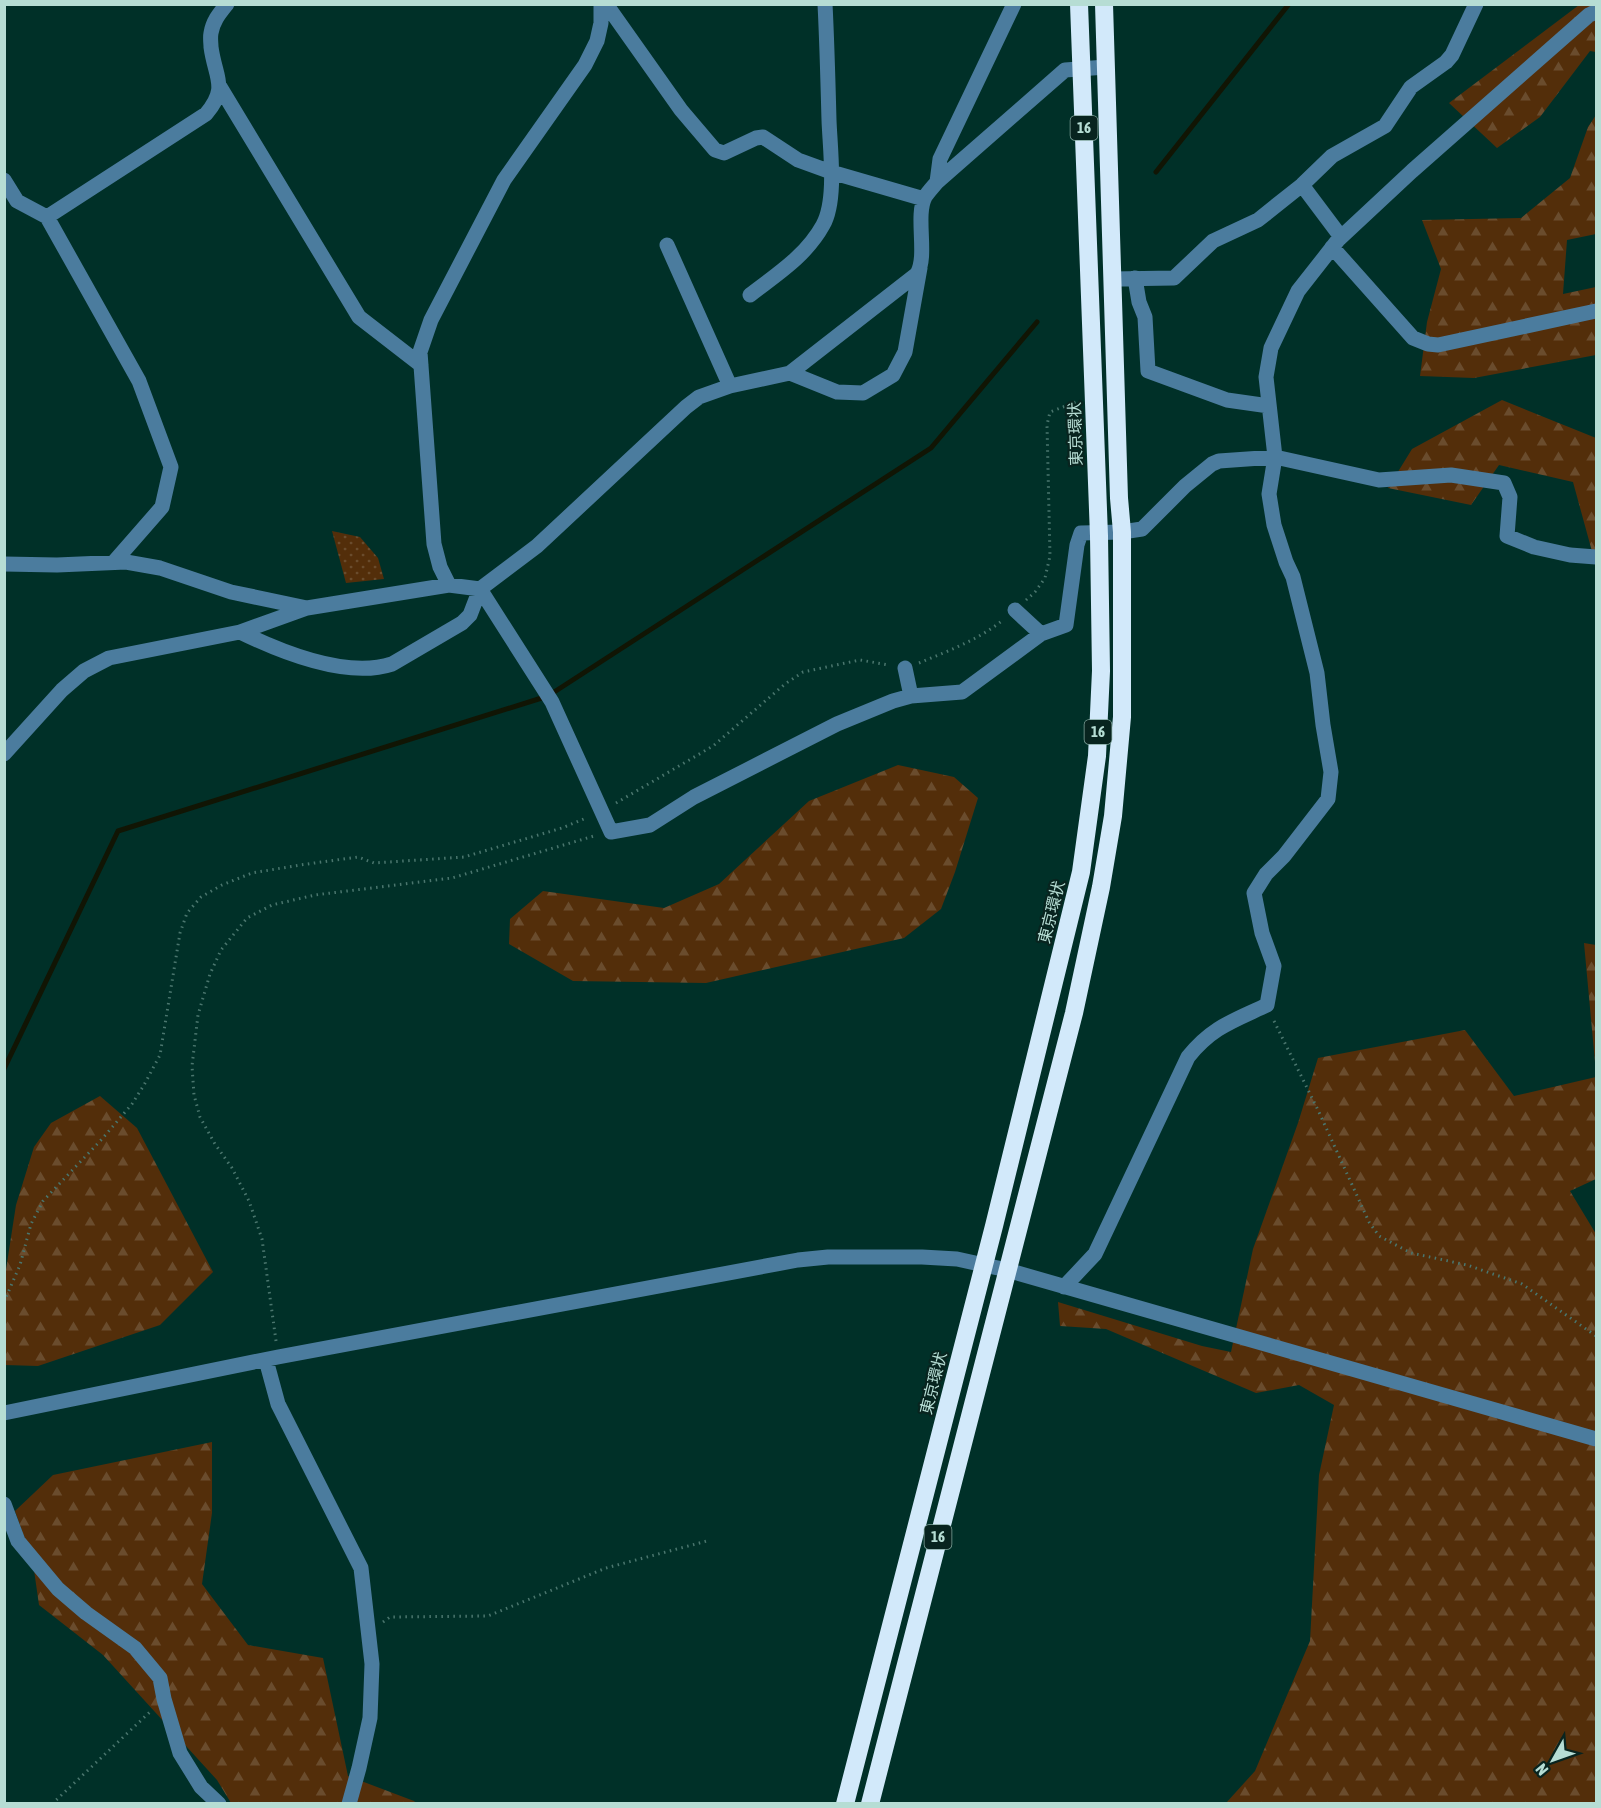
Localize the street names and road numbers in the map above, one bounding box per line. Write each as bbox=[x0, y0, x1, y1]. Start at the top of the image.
road number: 16 bbox=[1070, 116, 1098, 140]
street label: 東京環状 bbox=[1065, 402, 1085, 466]
road number: 16 bbox=[1084, 720, 1112, 744]
street label: 東京環状 bbox=[1035, 879, 1067, 945]
street label: 東京環状 bbox=[917, 1350, 949, 1416]
road number: 16 bbox=[924, 1525, 952, 1549]

